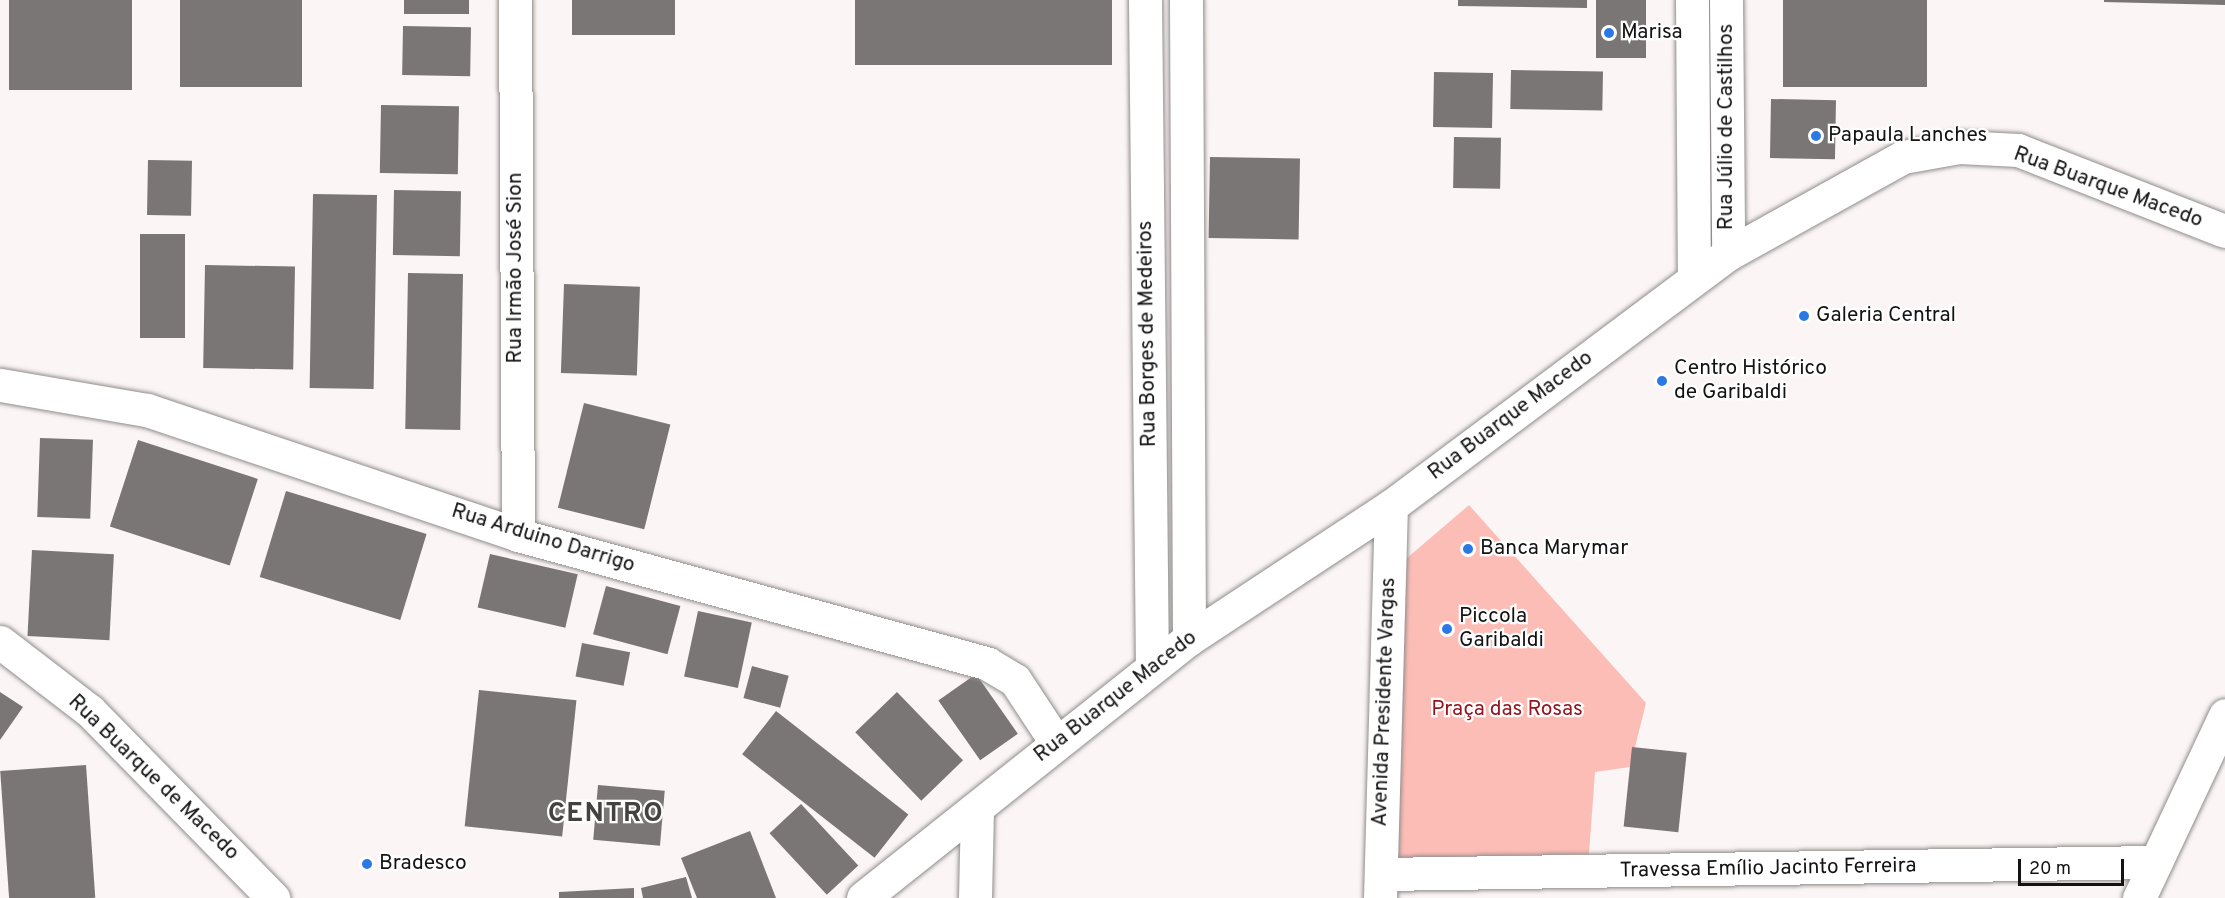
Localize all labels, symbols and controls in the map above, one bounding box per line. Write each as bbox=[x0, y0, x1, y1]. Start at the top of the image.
place label: Marisa bbox=[1621, 20, 1683, 46]
street label: Rua Júlio de Castilhos bbox=[1714, 24, 1740, 230]
marker: Marisa bbox=[1602, 26, 1616, 40]
place label: Papaula Lanches bbox=[1828, 123, 1987, 149]
marker: Papaula Lanches bbox=[1809, 129, 1823, 143]
street label: Rua Buarque Macedo bbox=[2010, 142, 2206, 234]
street label: Rua Irmão José Sion bbox=[503, 172, 529, 364]
street label: Rua Borges de Medeiros bbox=[1133, 221, 1163, 447]
place label: Galeria Central bbox=[1816, 303, 1956, 329]
marker: Galeria Central bbox=[1797, 309, 1811, 323]
street label: Rua Buarque Macedo bbox=[1424, 346, 1598, 486]
place label: Centro Histórico de Garibaldi bbox=[1674, 356, 1827, 406]
marker: Centro Histórico de Garibaldi bbox=[1655, 374, 1669, 388]
street label: Rua Arduino Darrigo bbox=[448, 499, 638, 579]
place label: Banca Marymar bbox=[1480, 536, 1628, 562]
marker: Banca Marymar bbox=[1461, 542, 1475, 556]
street label: Avenida Presidente Vargas bbox=[1368, 576, 1402, 828]
place label: Piccola Garibaldi bbox=[1459, 604, 1544, 654]
marker: Piccola Garibaldi bbox=[1440, 622, 1454, 636]
street label: Rua Buarque Macedo bbox=[1030, 626, 1202, 768]
street label: Rua Buarque de Macedo bbox=[62, 690, 244, 866]
park label: Praça das Rosas bbox=[1431, 697, 1583, 723]
district label: CENTRO bbox=[548, 799, 664, 831]
scale bar bbox=[2021, 847, 2128, 885]
place label: Bradesco bbox=[379, 851, 467, 877]
street label: Travessa Emílio Jacinto Ferreira bbox=[1619, 854, 1917, 884]
marker: Bradesco bbox=[360, 857, 374, 871]
text: 20 m bbox=[2029, 858, 2071, 881]

